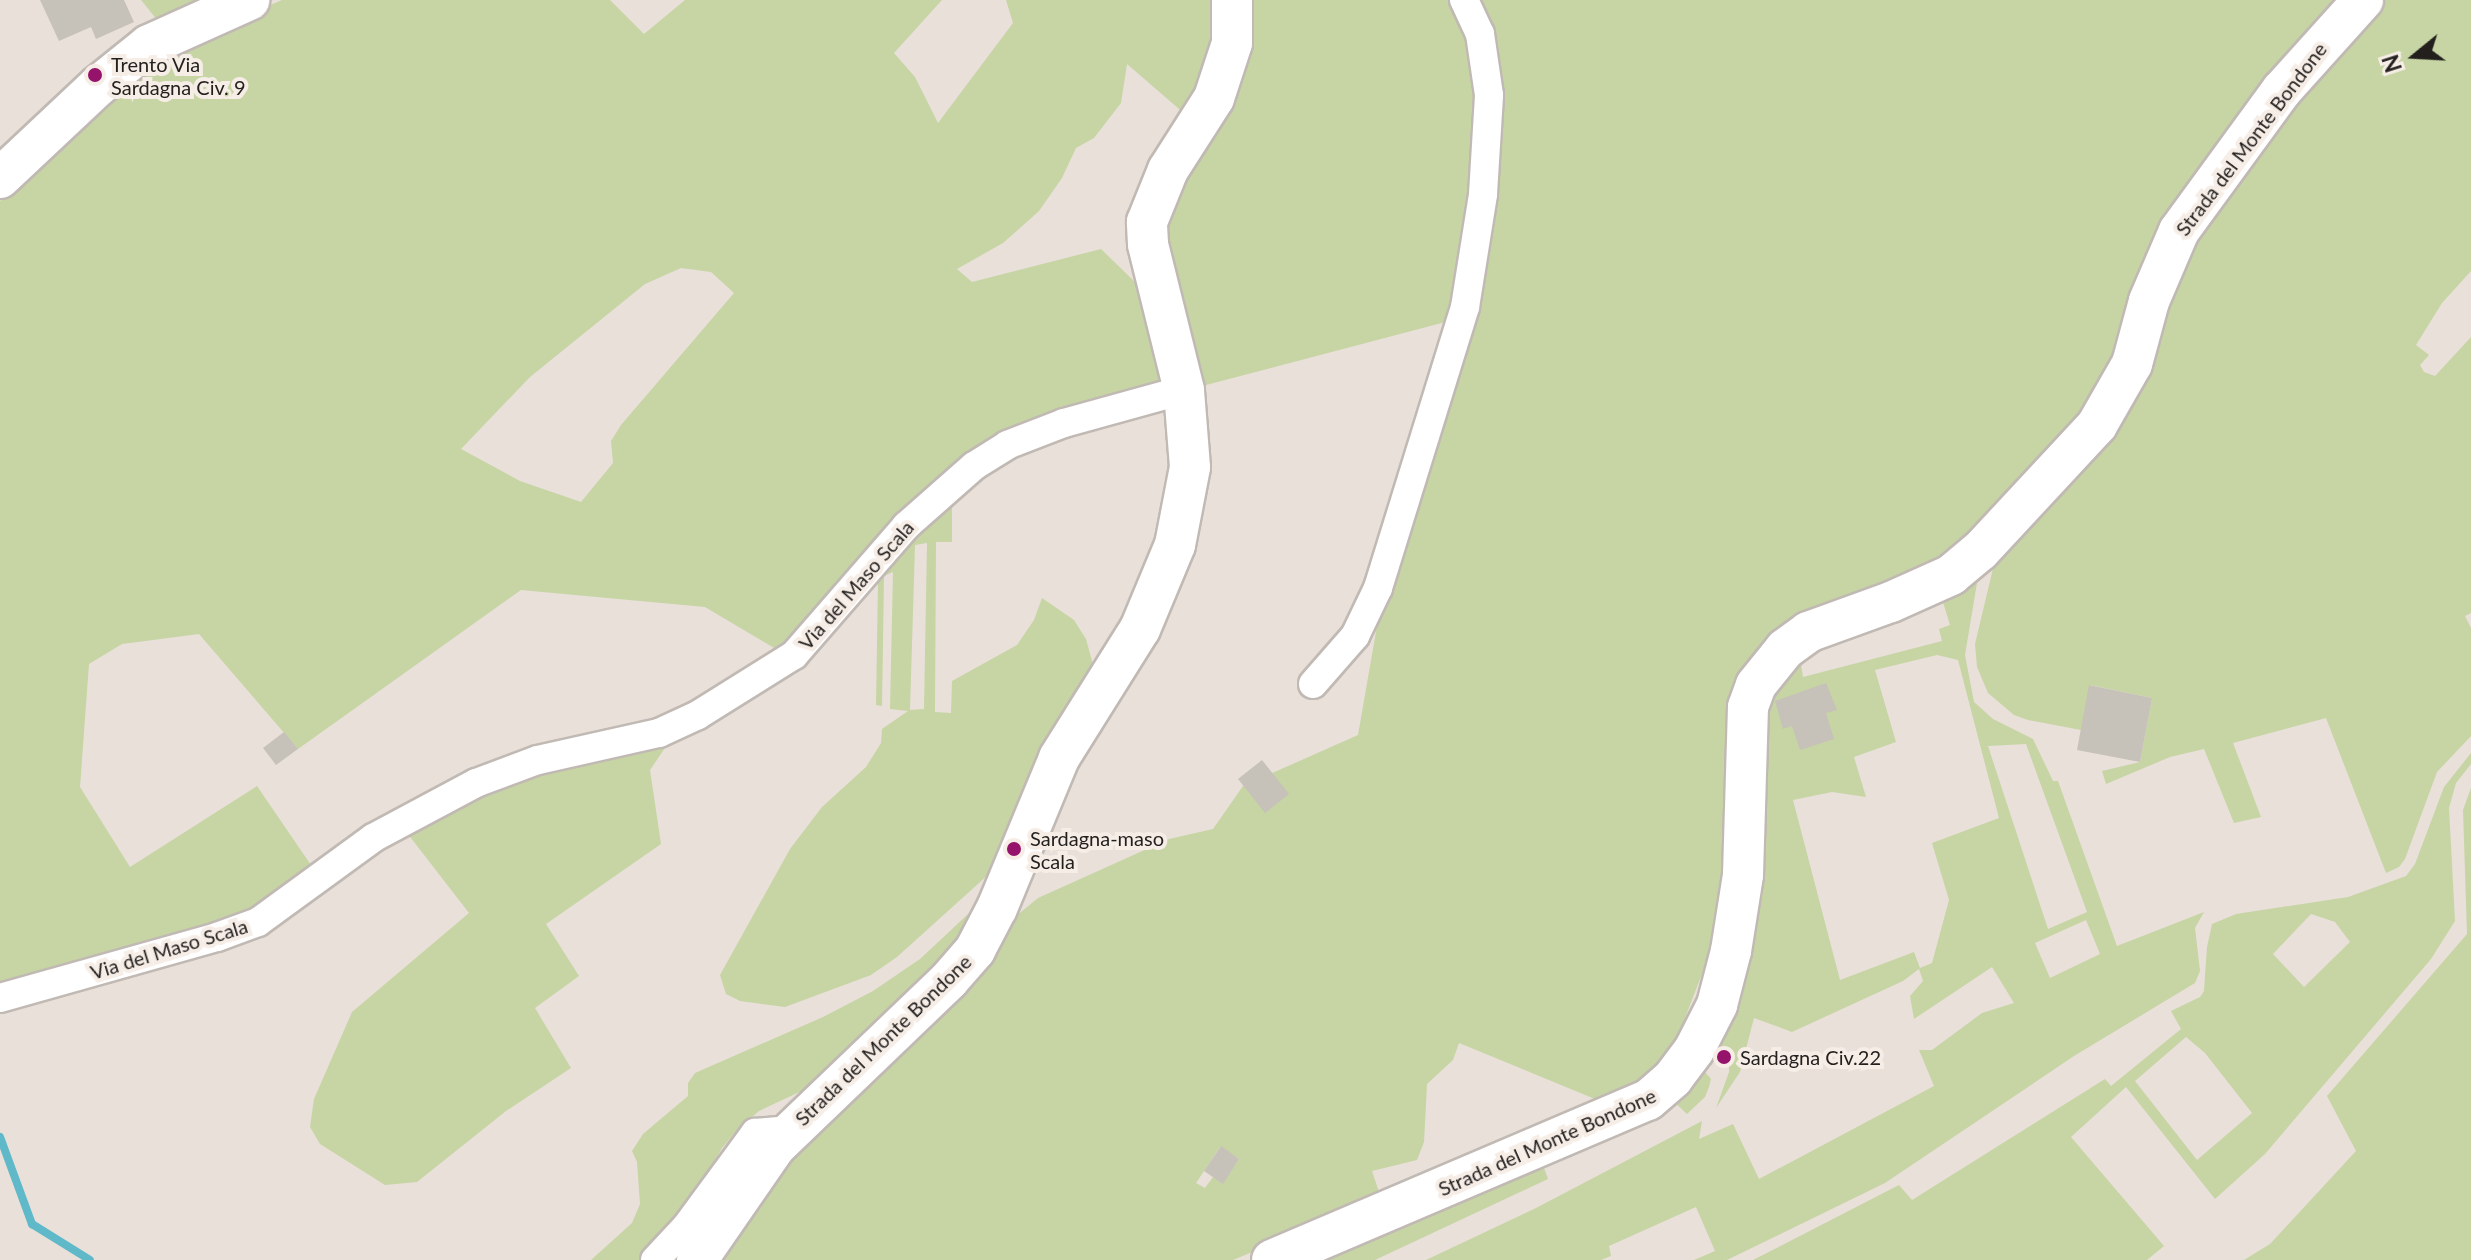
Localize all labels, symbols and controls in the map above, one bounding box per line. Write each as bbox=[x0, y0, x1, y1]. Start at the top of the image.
north arrow bbox=[2375, 16, 2455, 96]
street label: Strada del Monte Bondone bbox=[2171, 38, 2331, 240]
text: N bbox=[2376, 51, 2407, 76]
place label: Trento Via Sardagna Civ. 9 bbox=[111, 52, 246, 99]
marker: Trento Via Sardagna Civ. 9 bbox=[86, 66, 104, 84]
street label: Via del Maso Scala bbox=[793, 516, 919, 654]
place label: Sardagna-maso Scala bbox=[1030, 826, 1164, 873]
marker: Sardagna-maso Scala bbox=[1005, 840, 1023, 858]
street label: Via del Maso Scala bbox=[87, 914, 251, 984]
street label: Strada del Monte Bondone bbox=[790, 950, 976, 1130]
place label: Sardagna Civ.22 bbox=[1740, 1045, 1881, 1069]
marker: Sardagna Civ.22 bbox=[1715, 1048, 1733, 1066]
street label: Strada del Monte Bondone bbox=[1435, 1083, 1659, 1201]

